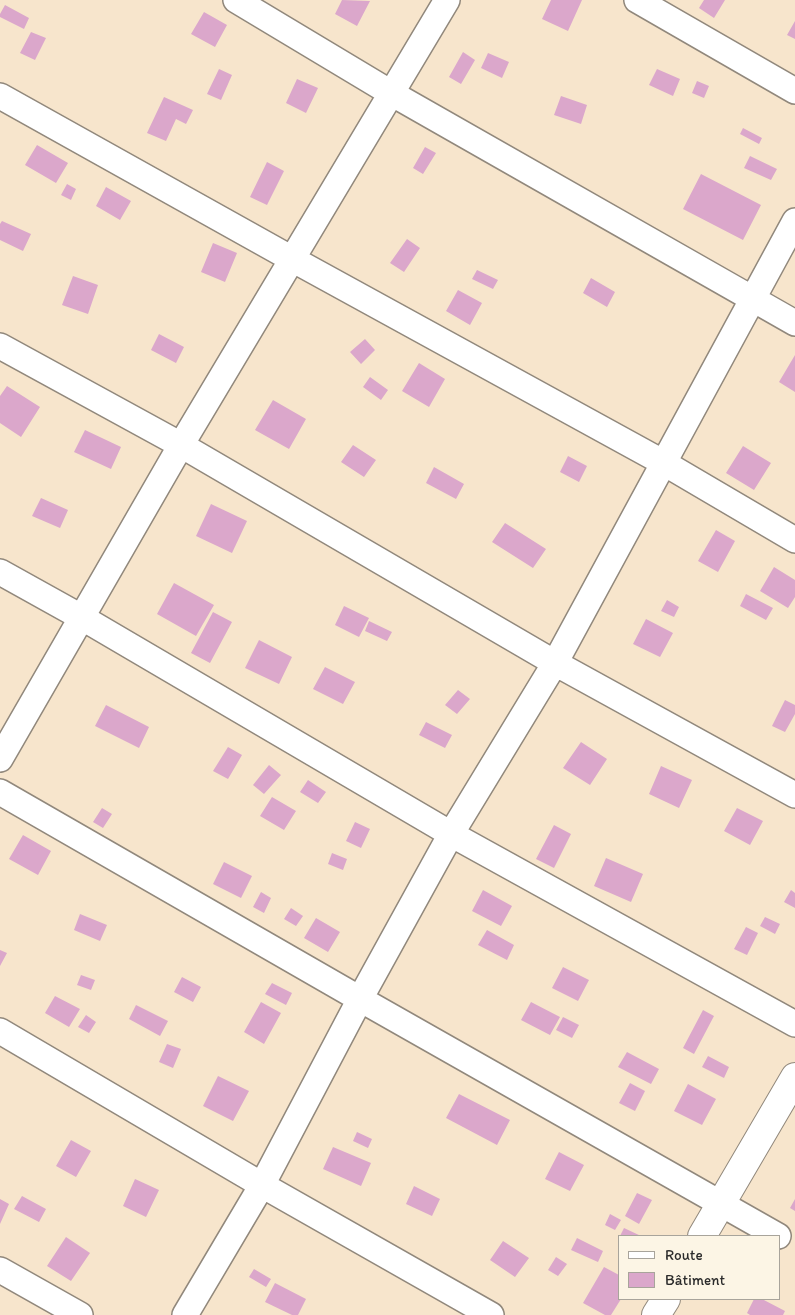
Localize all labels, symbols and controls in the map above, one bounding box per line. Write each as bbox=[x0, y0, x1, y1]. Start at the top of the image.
legend bbox=[618, 1235, 780, 1300]
text: Route bbox=[665, 1246, 703, 1264]
text: Bâtiment bbox=[665, 1271, 725, 1289]

